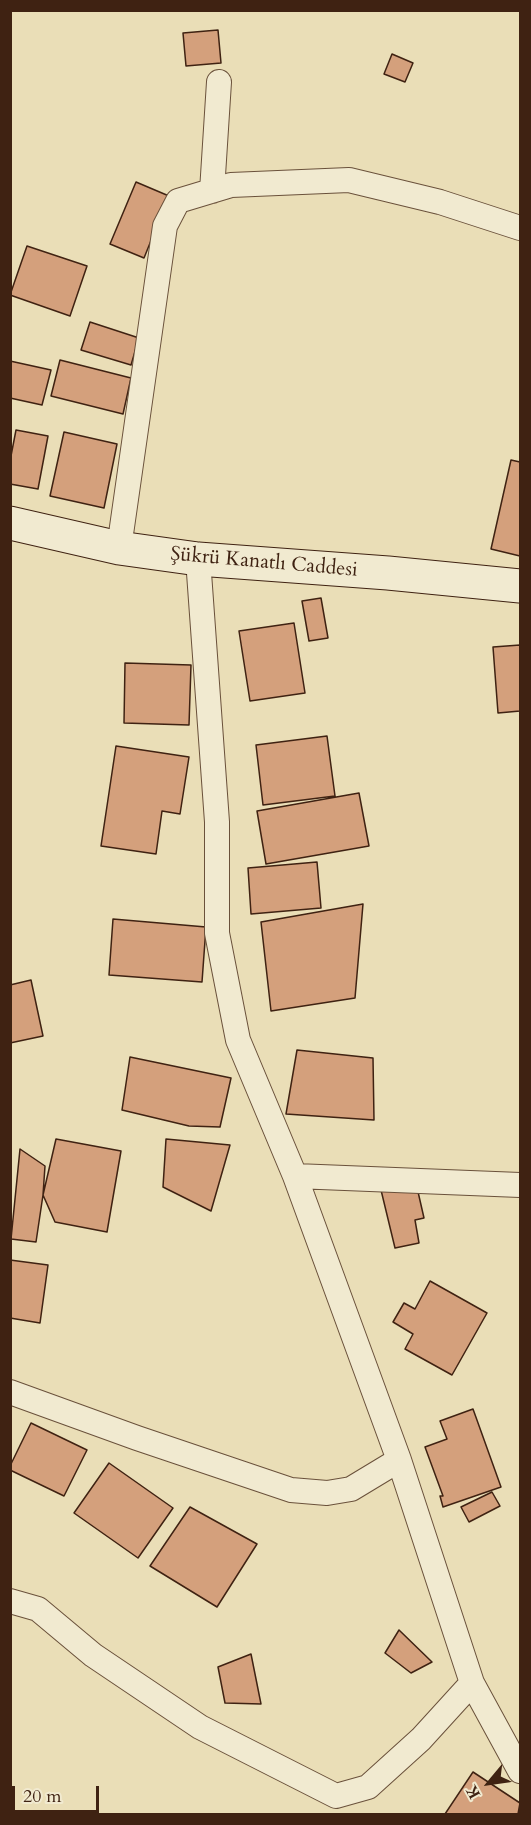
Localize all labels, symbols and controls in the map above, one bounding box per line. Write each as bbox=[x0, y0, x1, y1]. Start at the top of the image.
street label: Şükrü Kanatlı Caddesi bbox=[169, 543, 359, 583]
north arrow bbox=[459, 1753, 519, 1813]
scale bar bbox=[15, 1774, 102, 1812]
text: K bbox=[460, 1781, 486, 1803]
text: 20 m bbox=[23, 1784, 62, 1809]

